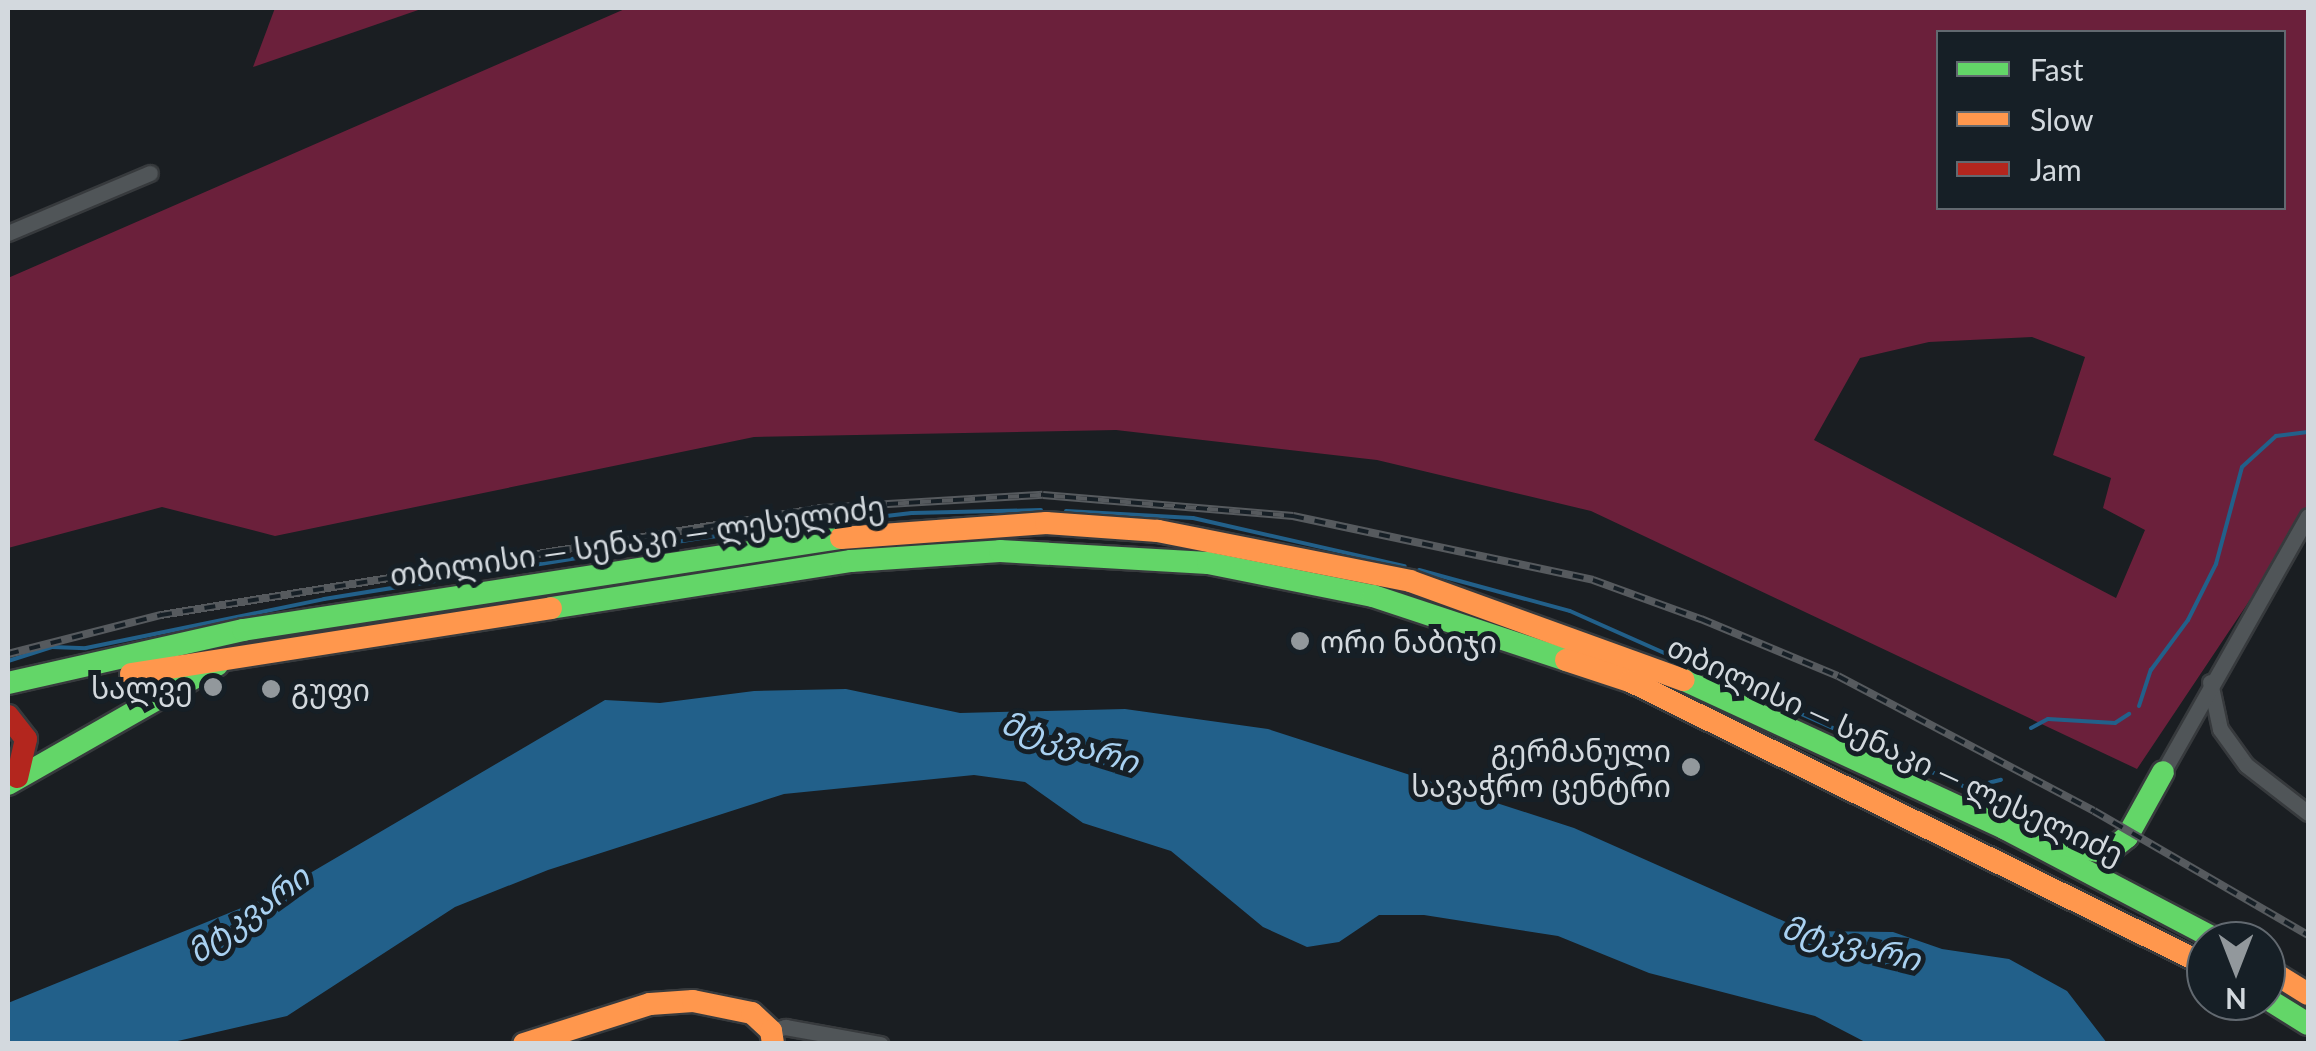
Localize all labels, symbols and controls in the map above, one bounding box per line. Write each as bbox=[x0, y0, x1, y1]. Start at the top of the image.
legend bbox=[1936, 30, 2286, 210]
text: Fast bbox=[2030, 51, 2084, 87]
text: Slow bbox=[2030, 101, 2093, 137]
text: Jam bbox=[2030, 151, 2082, 187]
street label: თბილისი — სენაკი — ლესელიძე bbox=[387, 487, 887, 593]
place label: ორი ნაბიჯი bbox=[1320, 623, 1497, 659]
street label: თბილისი — სენაკი — ლესელიძე bbox=[1662, 627, 2130, 871]
marker: ორი ნაბიჯი bbox=[1289, 630, 1311, 652]
place label: სალვე bbox=[91, 669, 193, 705]
place label: გუფი bbox=[291, 671, 370, 707]
marker: სალვე bbox=[202, 676, 224, 698]
marker: გუფი bbox=[260, 678, 282, 700]
water label: მტკვარი bbox=[997, 703, 1143, 781]
place label: გერმანული სავაჭრო ცენტრი bbox=[1411, 732, 1671, 802]
marker: გერმანული სავაჭრო ცენტრი bbox=[1680, 756, 1702, 778]
water label: მტკვარი bbox=[180, 857, 316, 971]
water label: მტკვარი bbox=[1778, 907, 1924, 979]
north arrow bbox=[2186, 921, 2286, 1021]
text: N bbox=[2225, 982, 2247, 1016]

